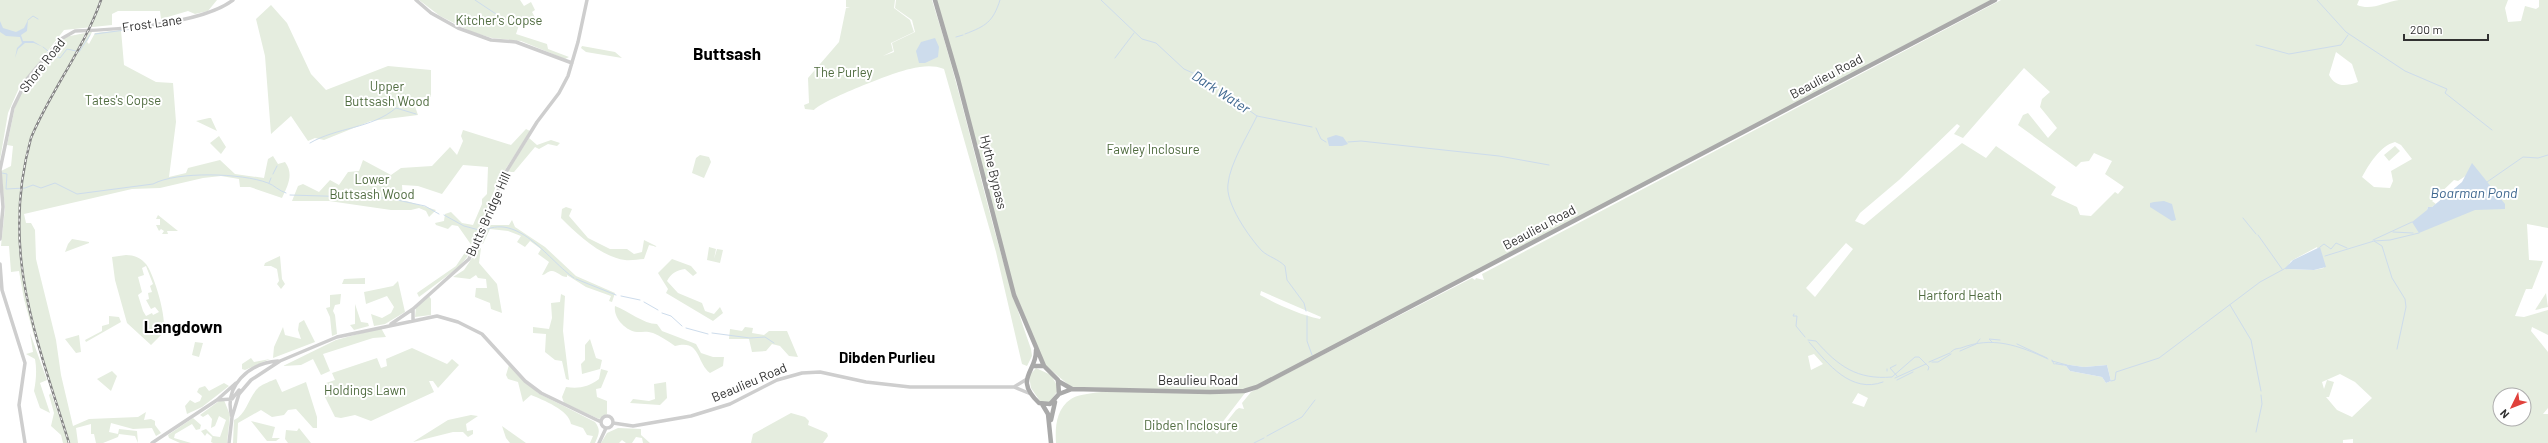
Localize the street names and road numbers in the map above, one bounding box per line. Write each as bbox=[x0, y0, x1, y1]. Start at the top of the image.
street label: Frost Lane bbox=[121, 11, 183, 35]
street label: Shore Road bbox=[16, 35, 68, 95]
street label: Beaulieu Road bbox=[1787, 50, 1865, 102]
street label: Hythe Bypass bbox=[977, 133, 1011, 211]
street label: Butts Bridge Hill bbox=[462, 169, 514, 259]
street label: Beaulieu Road bbox=[1500, 201, 1578, 253]
street label: Beaulieu Road bbox=[709, 359, 789, 405]
street label: Beaulieu Road bbox=[1158, 372, 1238, 388]

